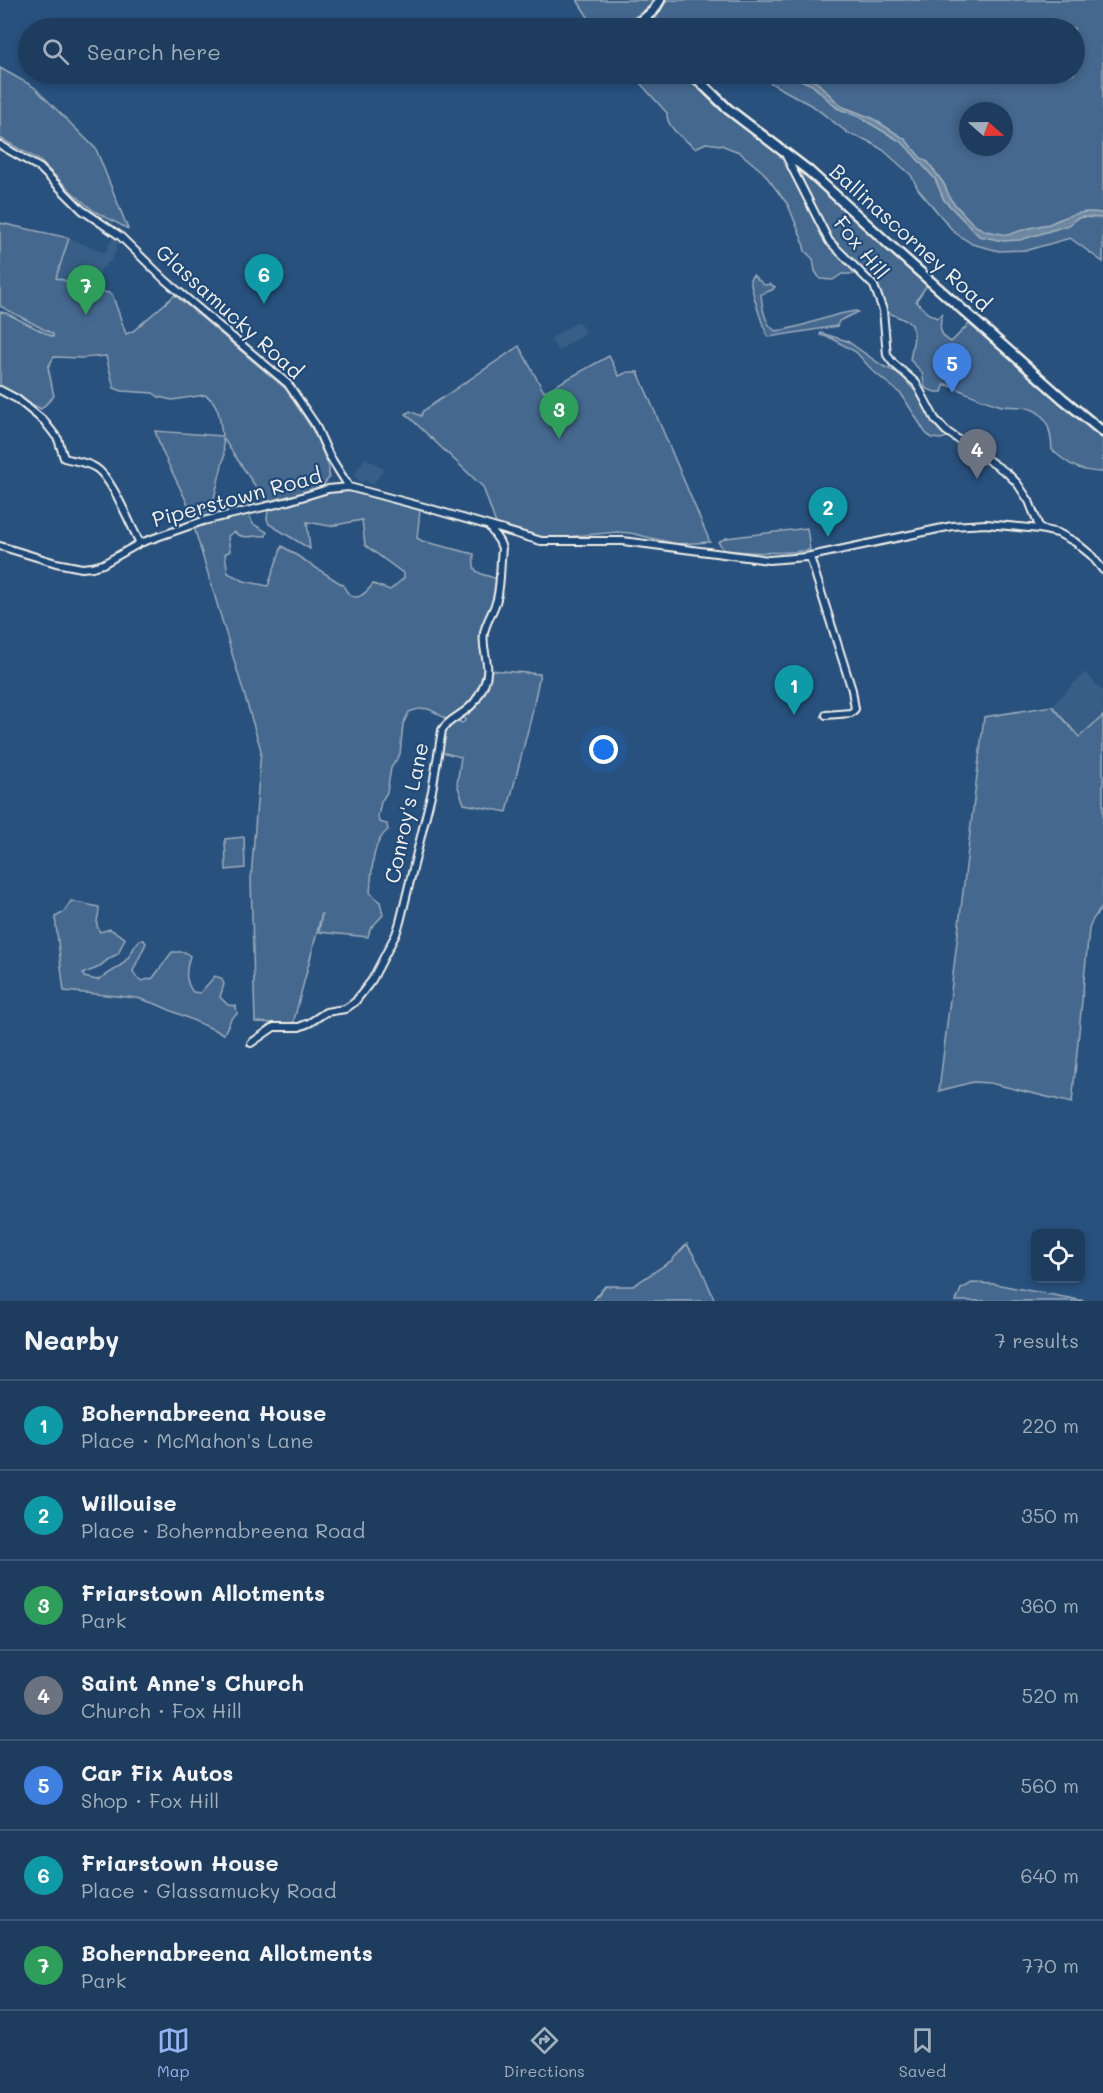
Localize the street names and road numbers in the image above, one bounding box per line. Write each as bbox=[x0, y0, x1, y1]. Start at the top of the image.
street label: Ballinascorney Road bbox=[825, 157, 997, 317]
street label: Fox Hill bbox=[829, 210, 896, 284]
street label: Glassamucky Road bbox=[151, 238, 309, 384]
street label: Piperstown Road bbox=[149, 461, 324, 532]
street label: Conroy's Lane bbox=[377, 740, 434, 886]

